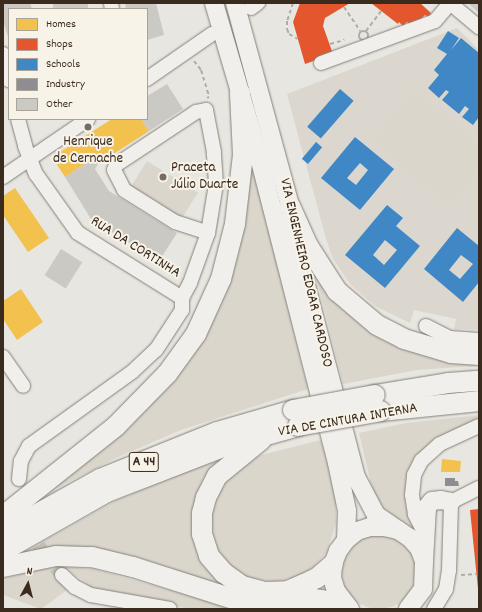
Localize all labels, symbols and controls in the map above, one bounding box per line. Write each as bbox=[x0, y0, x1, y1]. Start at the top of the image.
legend bbox=[8, 8, 148, 120]
text: Homes bbox=[46, 16, 76, 33]
text: Shops bbox=[46, 36, 73, 53]
text: Schools bbox=[46, 56, 80, 73]
text: Industry bbox=[46, 76, 85, 93]
text: Other bbox=[46, 96, 73, 113]
marker: Henrique de Cernache bbox=[83, 122, 93, 132]
place label: Henrique de Cernache bbox=[53, 133, 123, 168]
place label: Praceta Júlio Duarte bbox=[171, 159, 238, 194]
marker: Praceta Júlio Duarte bbox=[158, 172, 168, 182]
street label: VIA ENGENHEIRO EDGAR CARDOSO bbox=[274, 177, 336, 369]
street label: RUA DA CORTINHA bbox=[87, 213, 183, 283]
street label: VIA DE CINTURA INTERNA bbox=[277, 400, 419, 442]
road number: A 44 bbox=[128, 450, 160, 474]
north arrow bbox=[8, 564, 48, 604]
text: N bbox=[26, 564, 33, 580]

